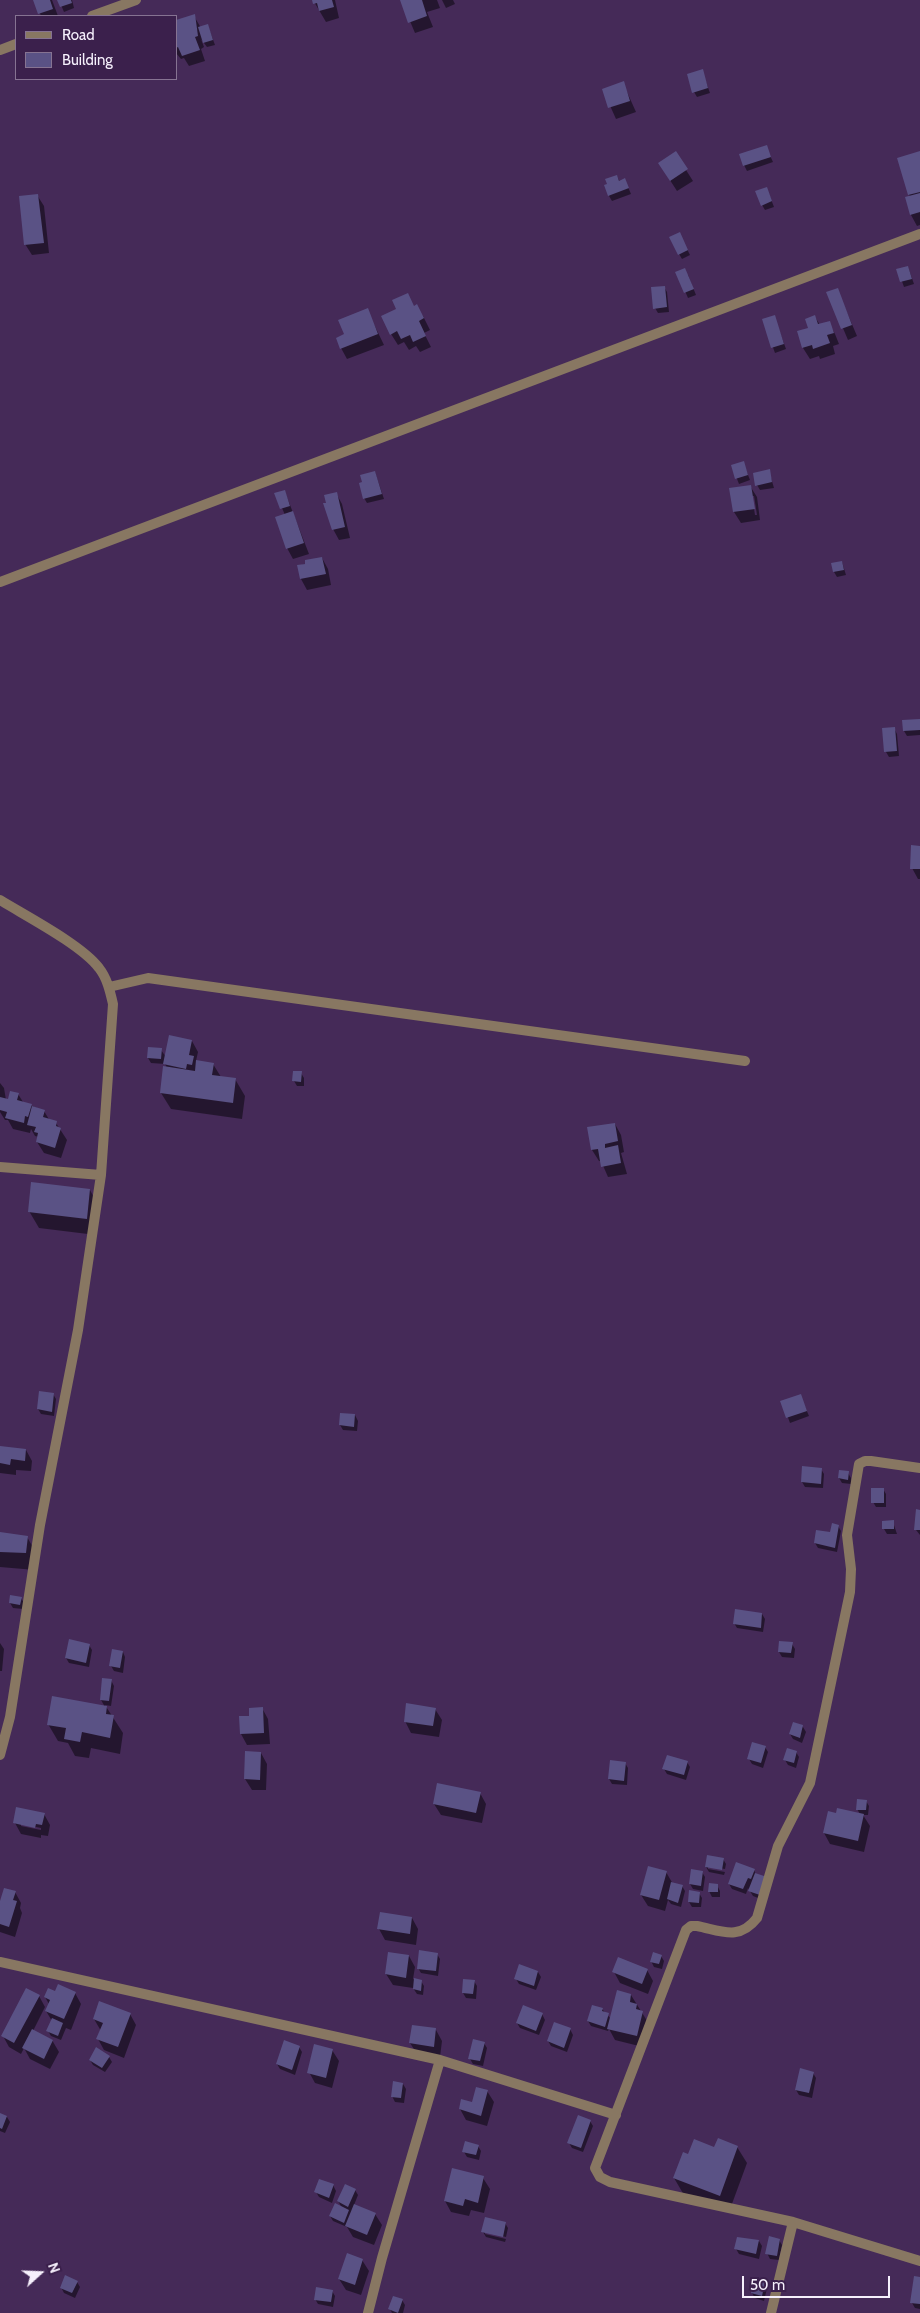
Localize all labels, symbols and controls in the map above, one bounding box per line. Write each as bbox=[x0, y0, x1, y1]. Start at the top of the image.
legend bbox=[15, 15, 178, 80]
text: Road bbox=[62, 26, 95, 44]
text: Building bbox=[62, 51, 113, 69]
north arrow bbox=[15, 2248, 65, 2298]
text: N bbox=[44, 2260, 64, 2276]
scale bar bbox=[745, 2266, 892, 2298]
text: 50 m bbox=[750, 2276, 785, 2294]

